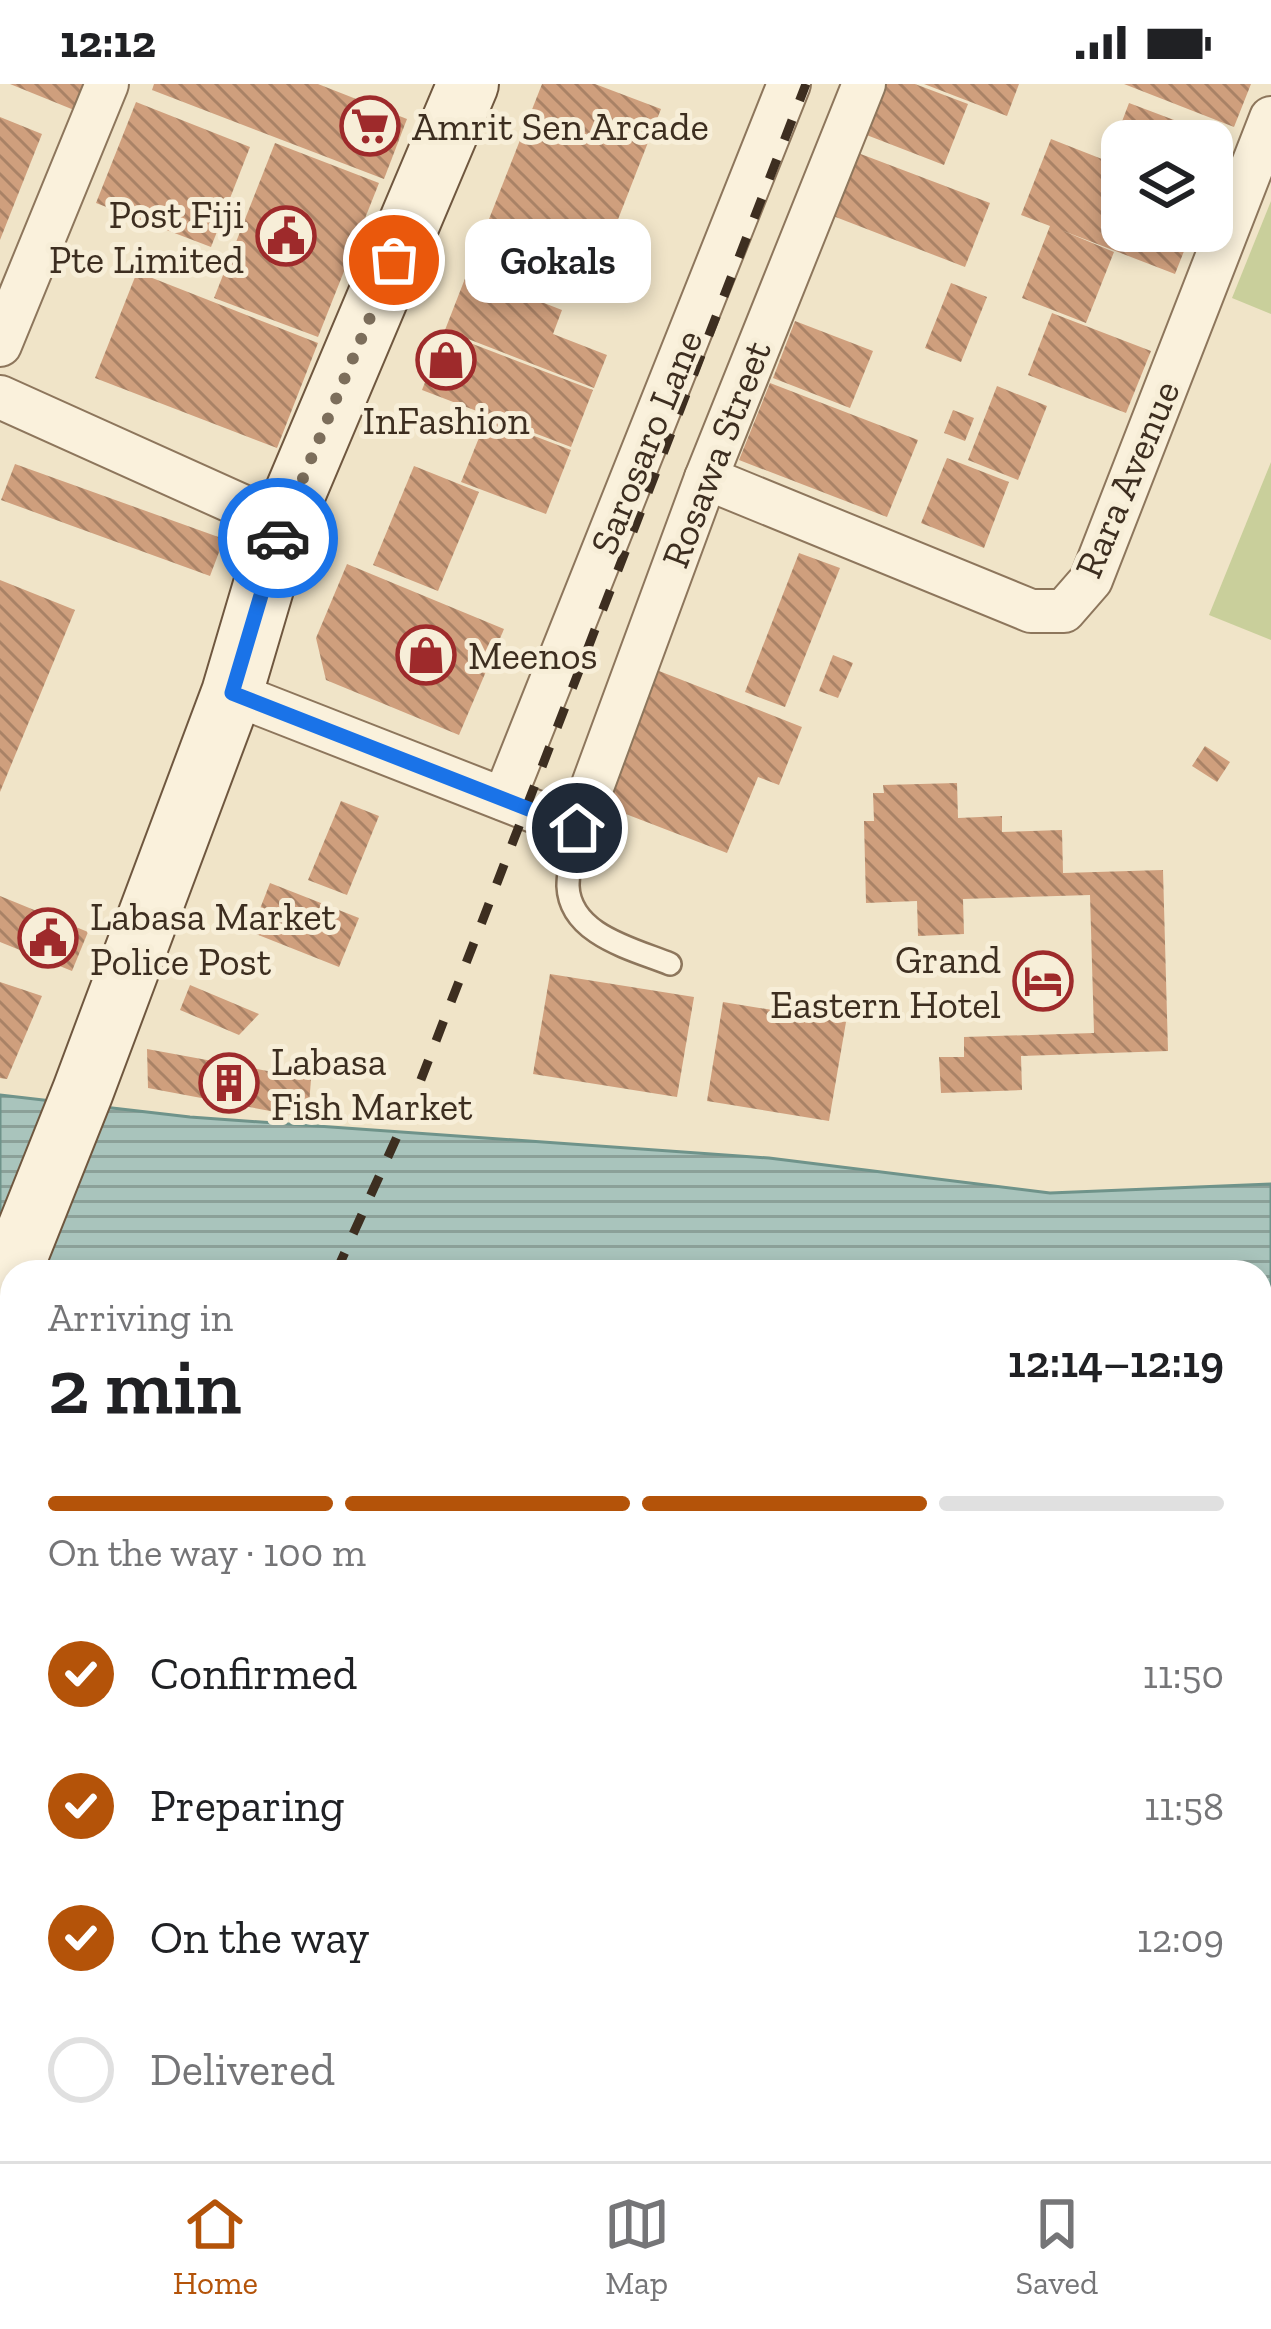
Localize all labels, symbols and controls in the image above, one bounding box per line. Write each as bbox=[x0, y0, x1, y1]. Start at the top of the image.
text: 12:12 bbox=[60, 15, 156, 69]
supermarket icon: Amrit Sen Arcade bbox=[339, 95, 401, 157]
place label: Amrit Sen Arcade bbox=[412, 103, 709, 150]
map controls bbox=[1101, 120, 1233, 252]
button: layers bbox=[1101, 120, 1233, 252]
place label: Post Fiji Pte Limited bbox=[49, 191, 244, 283]
public building icon: Post Fiji Pte Limited bbox=[255, 205, 317, 267]
pin bbox=[343, 209, 445, 311]
callout: Gokals bbox=[466, 218, 652, 302]
icon: bag bbox=[361, 227, 427, 293]
text: Gokals bbox=[500, 237, 616, 284]
street label: Sarosaro Lane bbox=[580, 323, 712, 561]
shop icon: InFashion bbox=[415, 329, 477, 391]
street label: Rosawa Street bbox=[651, 333, 781, 574]
street label: Rara Avenue bbox=[1064, 373, 1190, 585]
place label: InFashion bbox=[362, 397, 530, 444]
courier bbox=[218, 478, 338, 598]
icon: car bbox=[245, 505, 311, 571]
shop icon: Meenos bbox=[395, 624, 457, 686]
place label: Meenos bbox=[468, 632, 598, 679]
pin bbox=[526, 777, 628, 879]
icon: home bbox=[544, 795, 610, 861]
place label: Labasa Market Police Post bbox=[90, 893, 336, 985]
public building icon: Labasa Market Police Post bbox=[17, 907, 79, 969]
place label: Grand Eastern Hotel bbox=[770, 936, 1001, 1028]
hotel icon: Grand Eastern Hotel bbox=[1012, 950, 1074, 1012]
place label: Labasa Fish Market bbox=[271, 1038, 473, 1130]
building icon: Labasa Fish Market bbox=[198, 1052, 260, 1114]
text: Arriving in bbox=[48, 1294, 233, 1341]
text: 12:14–12:19 bbox=[1008, 1335, 1224, 1389]
text: 2 min bbox=[48, 1339, 241, 1433]
text: On the way · 100 m bbox=[48, 1529, 366, 1576]
icon: check bbox=[48, 1641, 114, 1707]
text: Confirmed bbox=[150, 1647, 357, 1701]
text: 11:50 bbox=[1143, 1651, 1224, 1698]
icon: check bbox=[48, 1773, 114, 1839]
text: Preparing bbox=[150, 1779, 344, 1833]
text: 11:58 bbox=[1144, 1783, 1224, 1830]
icon: check bbox=[48, 1905, 114, 1971]
text: On the way bbox=[150, 1911, 369, 1965]
text: 12:09 bbox=[1137, 1915, 1224, 1962]
text: Delivered bbox=[150, 2043, 335, 2097]
tab: Home bbox=[173, 2191, 258, 2302]
tab: Map bbox=[604, 2191, 670, 2302]
tab: Saved bbox=[1015, 2191, 1098, 2302]

